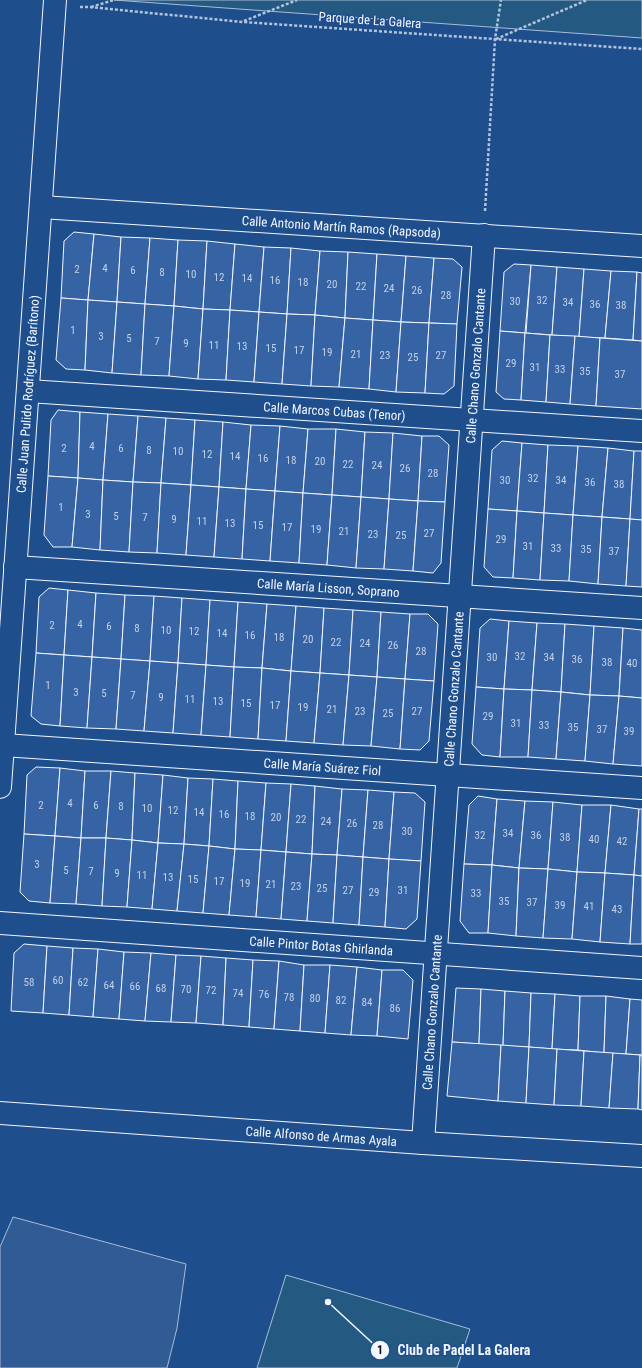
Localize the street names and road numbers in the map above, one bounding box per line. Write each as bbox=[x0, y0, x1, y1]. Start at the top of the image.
street label: Parque de La Galera bbox=[318, 9, 422, 31]
street label: Calle Antonio Martín Ramos (Rapsoda) bbox=[241, 213, 441, 240]
street label: Calle Chano Gonzalo Cantante bbox=[463, 288, 488, 444]
street label: Calle Juan Pulido Rodríguez (Barítono) bbox=[13, 294, 42, 493]
street label: Calle Marcos Cubas (Tenor) bbox=[263, 399, 406, 423]
street label: Calle María Lisson, Soprano bbox=[257, 575, 400, 600]
street label: Calle Chano Gonzalo Cantante bbox=[441, 611, 466, 767]
street label: Calle María Suárez Fiol bbox=[263, 755, 381, 778]
street label: Calle Pintor Botas Ghirlanda bbox=[249, 933, 394, 958]
street label: Calle Chano Gonzalo Cantante bbox=[419, 934, 444, 1090]
street label: Calle Alfonso de Armas Ayala bbox=[245, 1123, 397, 1149]

